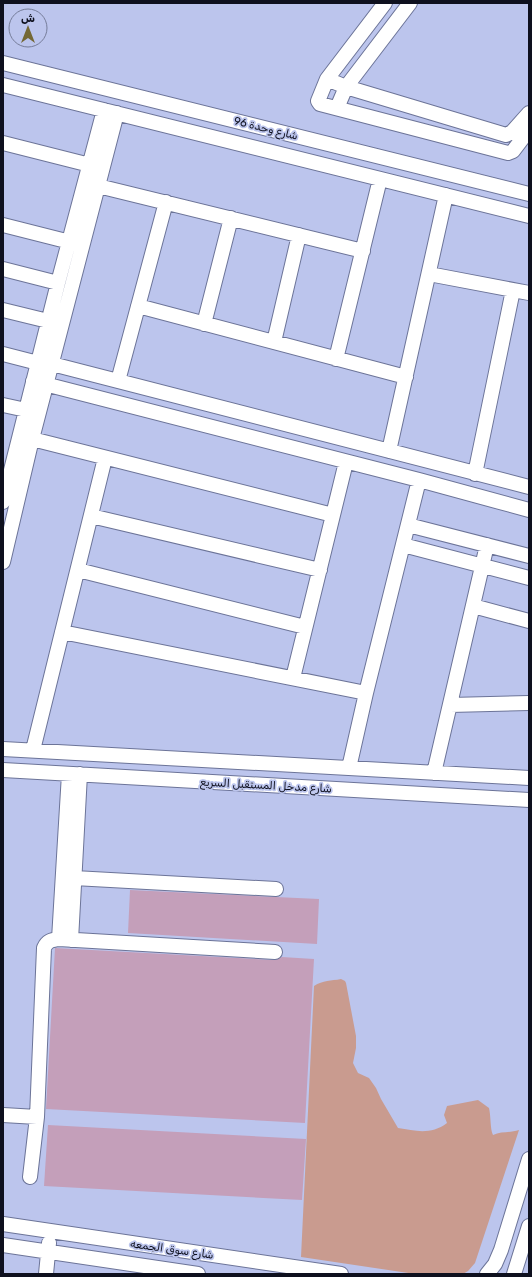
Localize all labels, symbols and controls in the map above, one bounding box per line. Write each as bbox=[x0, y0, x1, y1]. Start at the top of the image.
north arrow bbox=[8, 8, 48, 48]
text: ش bbox=[21, 12, 35, 25]
street label: شارع وحدة 96 bbox=[232, 114, 299, 145]
street label: شارع مدخل المستقبل السريع bbox=[200, 776, 332, 797]
street label: شارع سوق الجمعه bbox=[129, 1237, 214, 1264]

